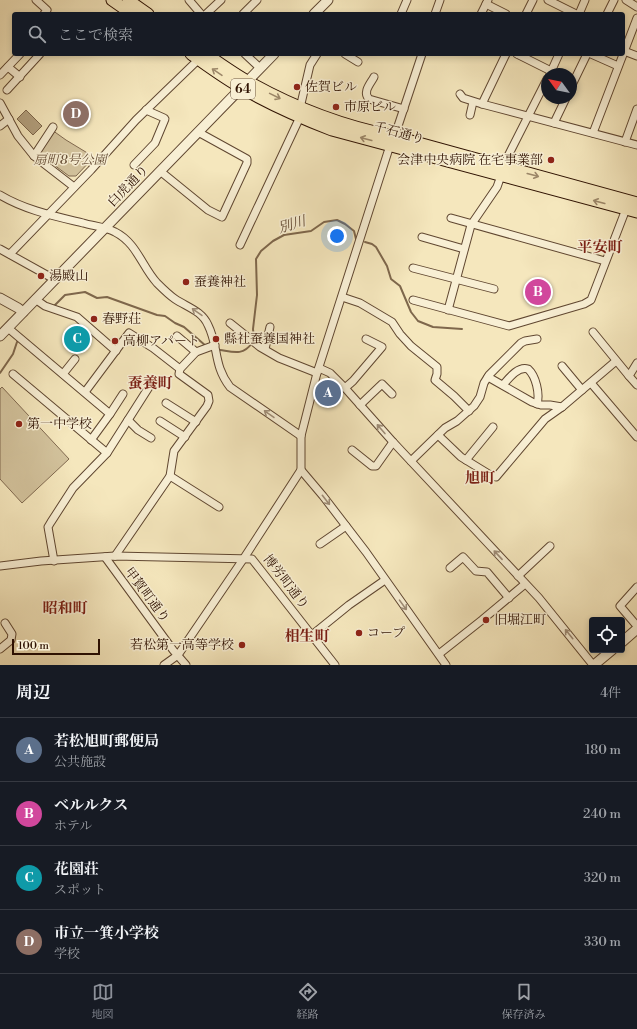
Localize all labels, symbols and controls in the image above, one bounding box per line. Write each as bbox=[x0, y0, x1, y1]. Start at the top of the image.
search box bbox=[12, 12, 625, 56]
icon: search bbox=[26, 23, 48, 45]
text: ここで検索 bbox=[58, 26, 133, 45]
one-way arrow bbox=[212, 68, 223, 76]
north arrow bbox=[541, 68, 577, 104]
road number: 64 bbox=[231, 79, 255, 99]
place label: 佐賀ビル bbox=[305, 79, 357, 95]
marker: 佐賀ビル bbox=[292, 82, 302, 92]
one-way arrow bbox=[269, 93, 281, 100]
pin: D bbox=[63, 99, 89, 129]
place label: 市原ビル bbox=[344, 99, 396, 115]
marker: 市原ビル bbox=[331, 102, 341, 112]
street label: 千石通り bbox=[372, 119, 426, 147]
one-way arrow bbox=[360, 135, 373, 142]
park label: 扇町8号公園 bbox=[34, 152, 108, 168]
place label: 会津中央病院 在宅事業部 bbox=[397, 152, 543, 168]
marker: 会津中央病院 在宅事業部 bbox=[546, 155, 556, 165]
street label: 白虎通り bbox=[104, 162, 152, 210]
one-way arrow bbox=[526, 172, 539, 179]
one-way arrow bbox=[593, 198, 606, 205]
water label: 別川 bbox=[276, 212, 310, 238]
your location bbox=[327, 226, 347, 246]
district label: 平安町 bbox=[577, 238, 623, 257]
place label: 湯殿山 bbox=[49, 268, 88, 284]
marker: 湯殿山 bbox=[36, 271, 46, 281]
place label: 蚕養神社 bbox=[194, 274, 246, 290]
marker: 蚕養神社 bbox=[181, 277, 191, 287]
pin: B bbox=[525, 277, 551, 307]
one-way arrow bbox=[191, 308, 202, 316]
place label: 春野荘 bbox=[102, 311, 141, 327]
marker: 春野荘 bbox=[89, 314, 99, 324]
pin: C bbox=[64, 324, 90, 354]
place label: 縣社蚕養国神社 bbox=[224, 331, 315, 347]
place label: 高柳アパート bbox=[123, 333, 200, 349]
marker: 縣社蚕養国神社 bbox=[211, 334, 221, 344]
marker: 高柳アパート bbox=[110, 336, 120, 346]
district label: 蚕養町 bbox=[127, 374, 173, 393]
pin: A bbox=[315, 378, 341, 408]
one-way arrow bbox=[264, 410, 275, 418]
place label: 第一中学校 bbox=[27, 416, 92, 432]
marker: 第一中学校 bbox=[14, 419, 24, 429]
one-way arrow bbox=[377, 424, 386, 434]
district label: 旭町 bbox=[465, 469, 495, 488]
one-way arrow bbox=[322, 494, 330, 505]
one-way arrow bbox=[494, 550, 503, 560]
street label: 博労町通り bbox=[260, 551, 312, 613]
street label: 甲賀町通り bbox=[121, 564, 173, 626]
district label: 昭和町 bbox=[42, 599, 88, 618]
one-way arrow bbox=[399, 599, 407, 610]
place label: 旧堀江町 bbox=[494, 612, 546, 628]
marker: 旧堀江町 bbox=[481, 615, 491, 625]
map controls bbox=[589, 617, 625, 653]
button: locate bbox=[589, 617, 625, 653]
place label: コープ bbox=[367, 625, 405, 641]
district label: 相生町 bbox=[284, 627, 330, 646]
marker: コープ bbox=[354, 628, 364, 638]
one-way arrow bbox=[564, 629, 573, 640]
scale bar bbox=[12, 637, 100, 656]
place label: 若松第一高等学校 bbox=[130, 637, 234, 653]
text: 100 m bbox=[18, 639, 49, 653]
marker: 若松第一高等学校 bbox=[237, 640, 247, 650]
text: 周辺 bbox=[16, 682, 50, 704]
text: 4件 bbox=[600, 685, 621, 701]
text: 若松旭町郵便局 bbox=[54, 732, 159, 751]
text: A bbox=[24, 742, 34, 758]
text: 180 m bbox=[585, 742, 621, 758]
text: 公共施設 bbox=[54, 754, 106, 770]
text: ベルルクス bbox=[54, 796, 128, 815]
text: B bbox=[24, 806, 34, 822]
text: 240 m bbox=[583, 806, 621, 822]
text: ホテル bbox=[54, 818, 92, 834]
text: 花園荘 bbox=[54, 860, 99, 879]
text: C bbox=[24, 870, 34, 886]
text: 320 m bbox=[584, 870, 621, 886]
text: スポット bbox=[54, 882, 106, 898]
text: 市立一箕小学校 bbox=[54, 924, 159, 943]
text: D bbox=[24, 934, 34, 950]
text: 330 m bbox=[584, 934, 621, 950]
text: 学校 bbox=[54, 946, 80, 962]
tab: 地図 bbox=[92, 981, 114, 1022]
tab: 経路 bbox=[297, 981, 319, 1022]
tab: 保存済み bbox=[502, 981, 546, 1022]

